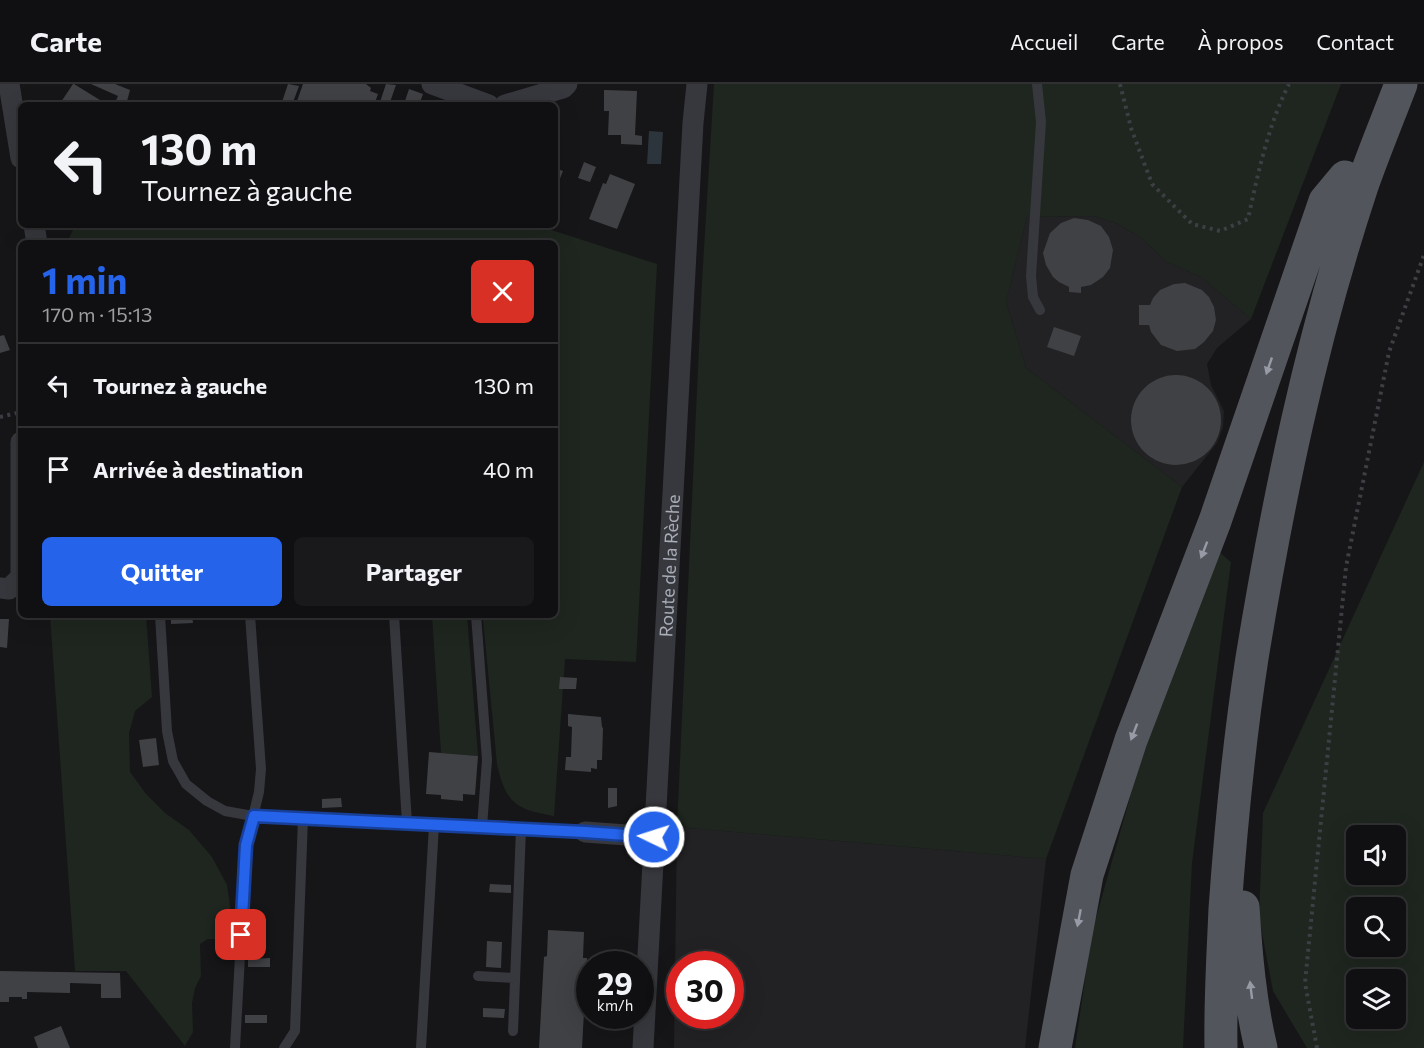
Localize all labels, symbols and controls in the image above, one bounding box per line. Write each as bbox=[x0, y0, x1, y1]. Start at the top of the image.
text: Carte bbox=[30, 24, 102, 58]
text: Accueil bbox=[1010, 29, 1078, 54]
text: Carte bbox=[1111, 29, 1165, 54]
text: À propos bbox=[1198, 29, 1283, 54]
text: Contact bbox=[1316, 29, 1394, 54]
text: 130 m bbox=[141, 122, 257, 174]
icon: left bbox=[42, 126, 120, 204]
text: Tournez à gauche bbox=[141, 174, 352, 207]
text: 1 min bbox=[42, 257, 127, 301]
button: close bbox=[471, 260, 534, 323]
text: 170 m · 15:13 bbox=[42, 302, 153, 326]
one-way arrow bbox=[1264, 357, 1274, 375]
icon: left bbox=[42, 369, 75, 402]
text: Tournez à gauche bbox=[93, 372, 267, 399]
text: 130 m bbox=[474, 372, 534, 399]
icon: arrive bbox=[42, 453, 75, 486]
text: Arrivée à destination bbox=[93, 456, 303, 483]
text: 40 m bbox=[483, 456, 534, 483]
street label: Route de la Rèche bbox=[654, 494, 684, 638]
button: Quitter bbox=[42, 537, 282, 606]
button: Partager bbox=[294, 537, 534, 606]
one-way arrow bbox=[1199, 541, 1208, 559]
one-way arrow bbox=[1129, 723, 1139, 741]
position arrow bbox=[622, 805, 686, 869]
map controls bbox=[1346, 825, 1406, 1029]
button: sound bbox=[1346, 825, 1406, 885]
button: search bbox=[1346, 897, 1406, 957]
pin bbox=[215, 909, 266, 960]
one-way arrow bbox=[1074, 909, 1083, 928]
icon: arrive bbox=[224, 918, 257, 951]
speed limit sign: 30 bbox=[666, 951, 744, 1029]
text: 29 bbox=[597, 964, 633, 1001]
button: layers bbox=[1346, 969, 1406, 1029]
one-way arrow bbox=[1246, 981, 1256, 1000]
text: km/h bbox=[597, 996, 633, 1014]

